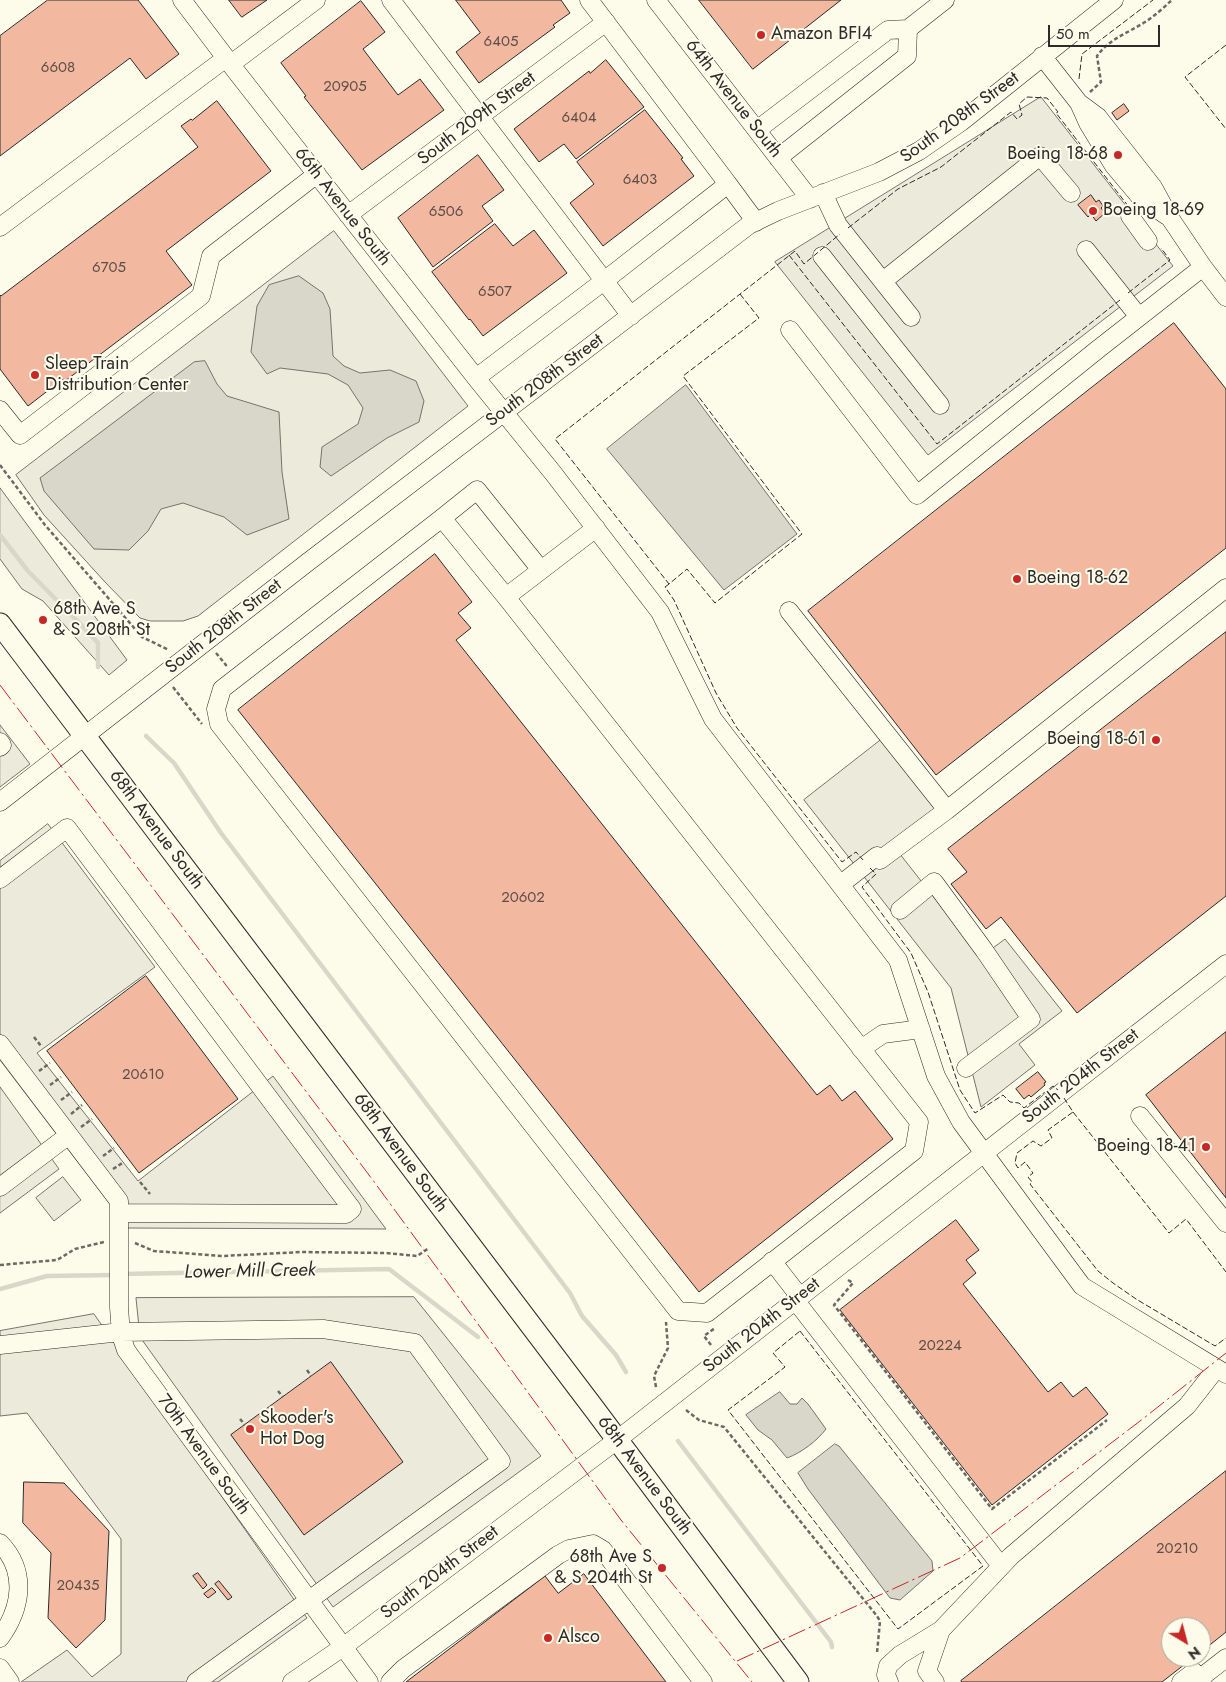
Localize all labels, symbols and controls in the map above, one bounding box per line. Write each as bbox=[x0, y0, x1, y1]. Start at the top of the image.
scale bar bbox=[1051, 15, 1164, 47]
text: 50 m bbox=[1056, 23, 1090, 45]
place label: Amazon BFI4 bbox=[771, 24, 872, 46]
marker: Amazon BFI4 bbox=[755, 29, 767, 41]
house number: 6405 bbox=[484, 33, 518, 51]
street label: 64th Avenue South bbox=[680, 35, 786, 163]
house number: 6608 bbox=[41, 59, 75, 77]
street label: South 209th Street bbox=[414, 68, 540, 170]
street label: South 208th Street bbox=[896, 68, 1024, 168]
house number: 20905 bbox=[323, 78, 367, 96]
house number: 6404 bbox=[561, 109, 597, 127]
street label: 66th Avenue South bbox=[289, 144, 395, 270]
place label: Boeing 18-68 bbox=[1007, 144, 1108, 166]
marker: Boeing 18-68 bbox=[1112, 149, 1124, 161]
house number: 6403 bbox=[623, 171, 657, 189]
place label: Boeing 18-69 bbox=[1103, 200, 1204, 222]
house number: 6506 bbox=[429, 203, 463, 221]
marker: Boeing 18-69 bbox=[1087, 205, 1099, 217]
house number: 6705 bbox=[92, 259, 126, 277]
house number: 6507 bbox=[478, 283, 512, 301]
street label: South 208th Street bbox=[482, 330, 608, 432]
place label: Sleep Train Distribution Center bbox=[45, 354, 189, 396]
marker: Sleep Train Distribution Center bbox=[29, 369, 41, 381]
place label: Boeing 18-62 bbox=[1027, 568, 1128, 590]
marker: Boeing 18-62 bbox=[1011, 573, 1023, 585]
street label: South 208th Street bbox=[162, 575, 286, 679]
place label: 68th Ave S & S 208th St bbox=[53, 599, 150, 642]
marker: 68th Ave S & S 208th St bbox=[37, 614, 49, 626]
place label: Boeing 18-61 bbox=[1047, 729, 1146, 751]
marker: Boeing 18-61 bbox=[1150, 734, 1162, 746]
street label: 68th Avenue South bbox=[104, 766, 208, 894]
house number: 20602 bbox=[501, 889, 545, 907]
street label: South 204th Street bbox=[1018, 1025, 1144, 1129]
house number: 20610 bbox=[122, 1066, 164, 1084]
street label: 68th Avenue South bbox=[348, 1089, 452, 1217]
place label: Boeing 18-41 bbox=[1097, 1136, 1196, 1158]
marker: Boeing 18-41 bbox=[1200, 1141, 1212, 1153]
water label: Lower Mill Creek bbox=[184, 1259, 316, 1285]
street label: South 204th Street bbox=[699, 1274, 825, 1378]
house number: 20224 bbox=[918, 1337, 962, 1355]
street label: 70th Avenue South bbox=[152, 1390, 254, 1520]
place label: Skooder's Hot Dog bbox=[260, 1408, 333, 1450]
street label: 68th Avenue South bbox=[592, 1412, 696, 1540]
marker: Skooder's Hot Dog bbox=[244, 1423, 256, 1435]
street label: South 204th Street bbox=[377, 1522, 503, 1624]
house number: 20210 bbox=[1156, 1540, 1198, 1558]
place label: 68th Ave S & S 204th St bbox=[554, 1547, 652, 1590]
marker: 68th Ave S & S 204th St bbox=[656, 1562, 668, 1574]
house number: 20435 bbox=[57, 1577, 99, 1595]
north arrow bbox=[1161, 1617, 1211, 1667]
place label: Alsco bbox=[558, 1627, 600, 1649]
marker: Alsco bbox=[542, 1632, 554, 1644]
text: N bbox=[1184, 1642, 1205, 1665]

